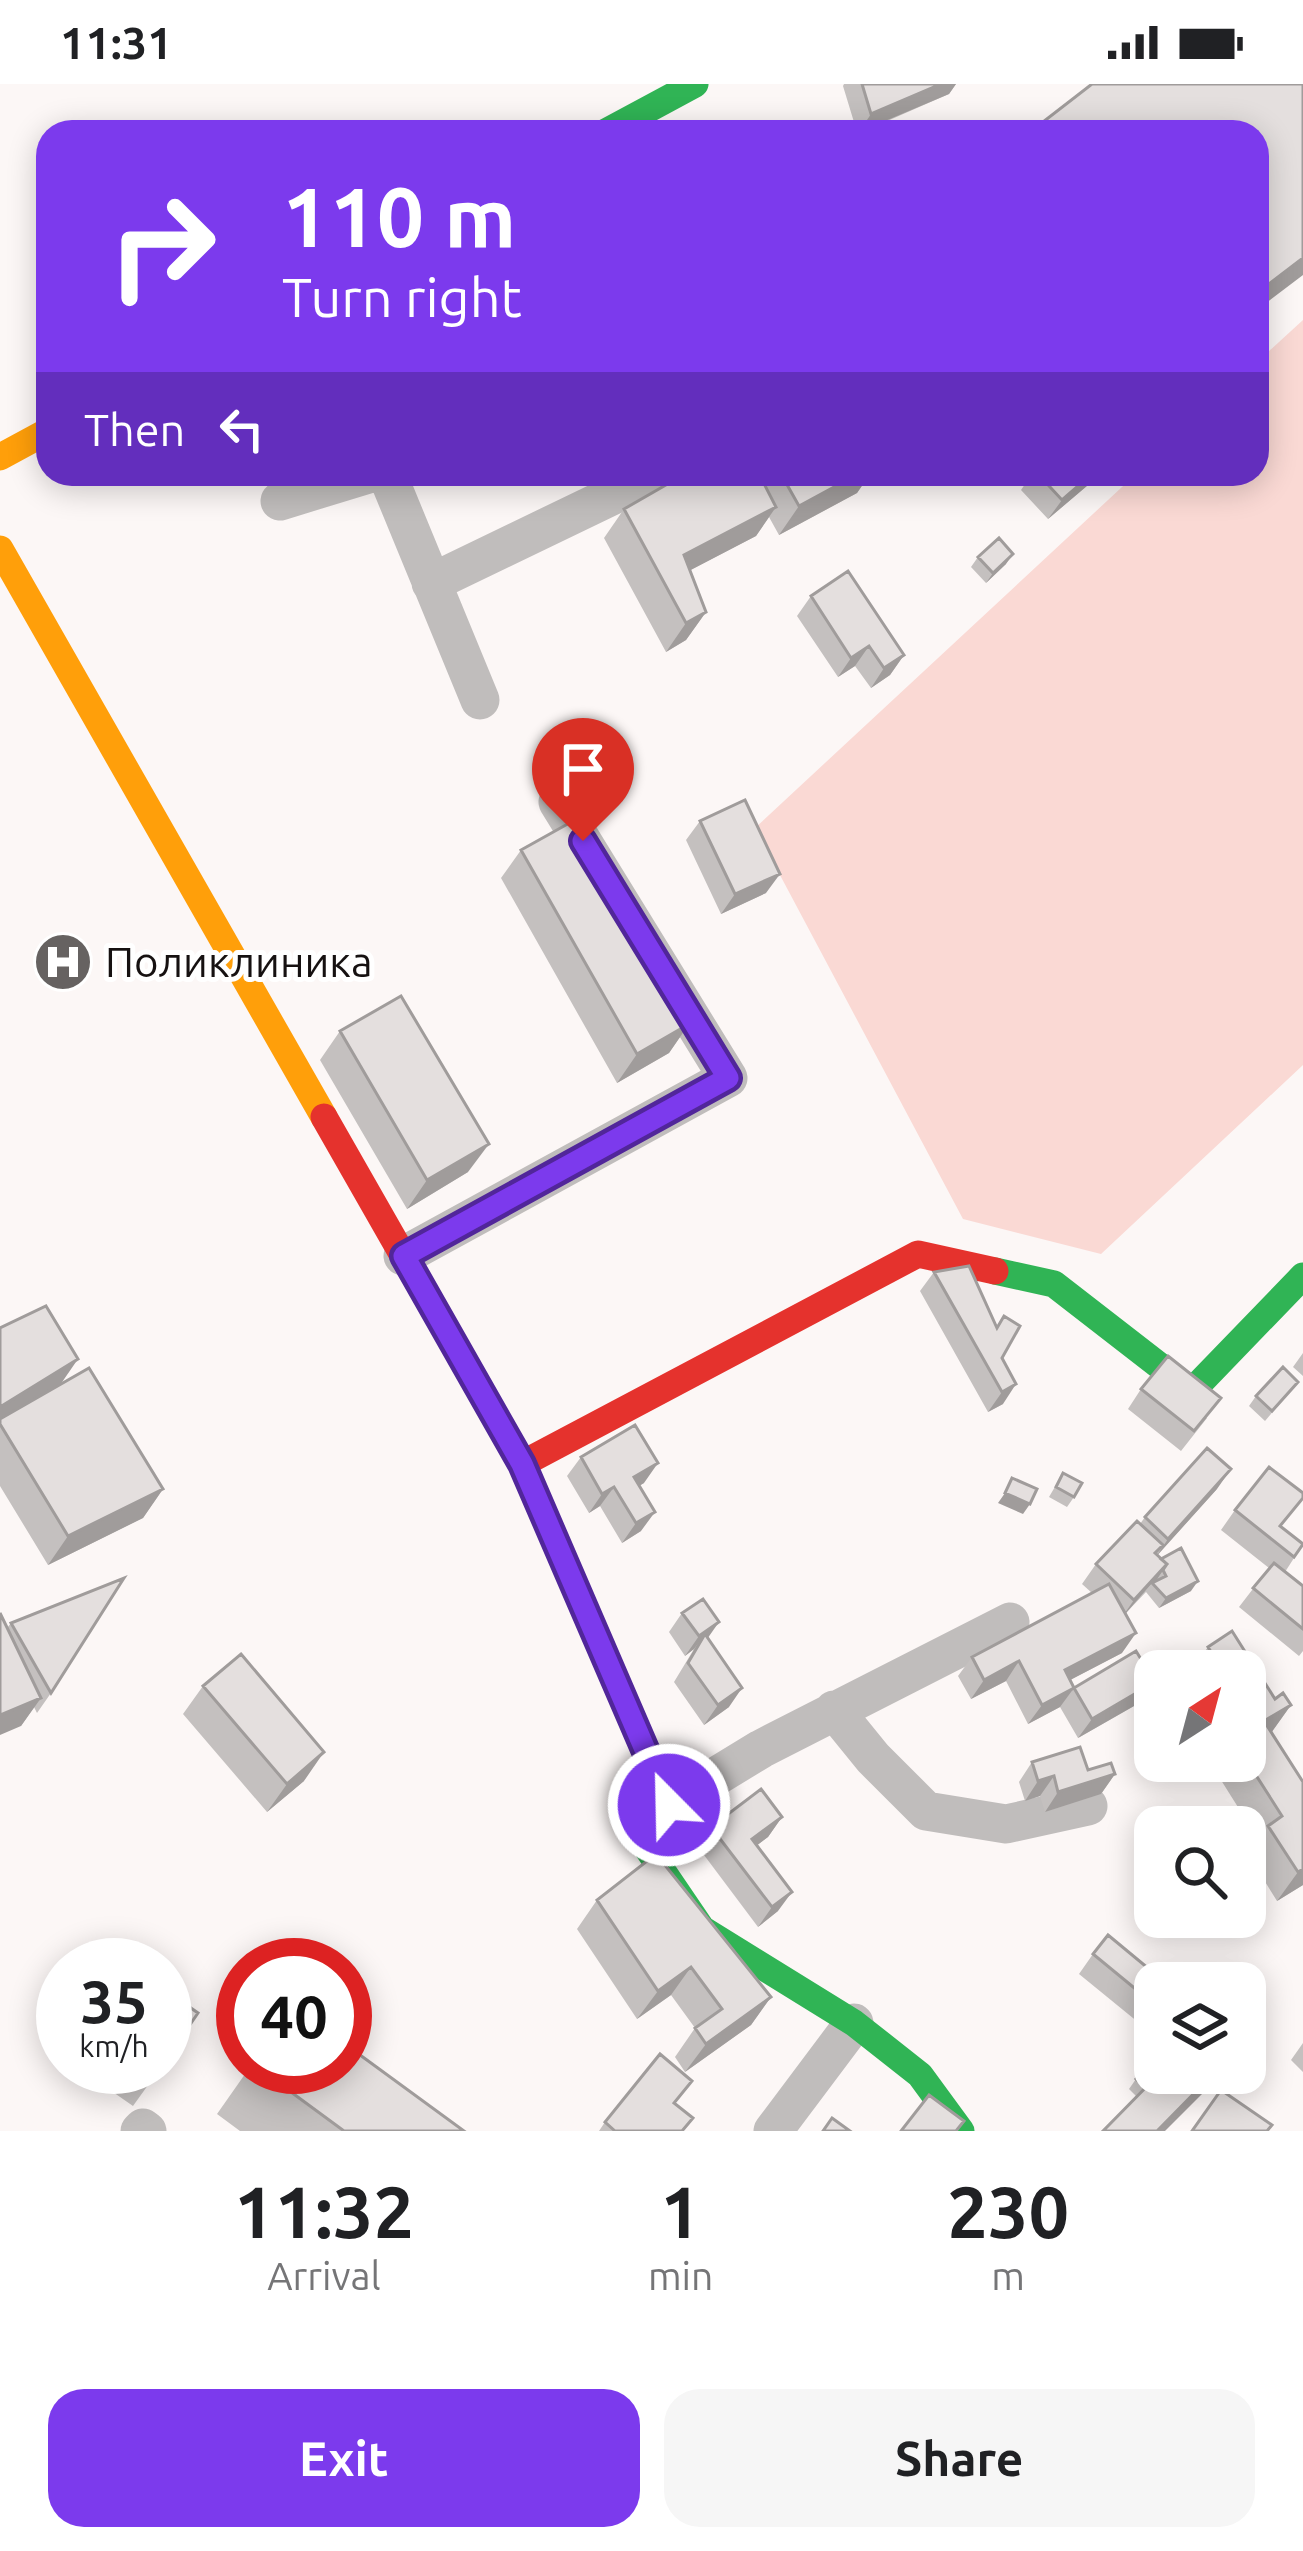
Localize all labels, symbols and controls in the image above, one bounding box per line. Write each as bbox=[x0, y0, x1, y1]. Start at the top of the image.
text: 11:31 bbox=[60, 17, 173, 68]
icon: right bbox=[84, 168, 240, 324]
text: 110 m bbox=[282, 169, 516, 263]
text: Turn right bbox=[282, 267, 522, 327]
icon: left bbox=[209, 396, 275, 462]
text: Then bbox=[84, 404, 185, 455]
pin bbox=[532, 718, 634, 841]
icon: arrive bbox=[550, 736, 616, 802]
hospital icon: Поликлиника bbox=[32, 931, 94, 993]
place label: Поликлиника bbox=[105, 938, 373, 985]
north arrow bbox=[1134, 1650, 1266, 1782]
map controls bbox=[1134, 1650, 1266, 2094]
position arrow bbox=[606, 1742, 732, 1868]
button: search bbox=[1134, 1806, 1266, 1938]
speed limit sign: 40 bbox=[216, 1938, 372, 2094]
button: layers bbox=[1134, 1962, 1266, 2094]
text: 35 bbox=[80, 1967, 148, 2034]
text: km/h bbox=[79, 2029, 149, 2063]
text: 11:32 bbox=[234, 2171, 414, 2252]
text: 1 bbox=[660, 2171, 701, 2252]
text: 230 bbox=[947, 2171, 1069, 2252]
text: Arrival bbox=[267, 2254, 381, 2297]
text: min bbox=[648, 2254, 713, 2297]
text: m bbox=[991, 2254, 1025, 2297]
button: Exit bbox=[48, 2389, 640, 2527]
button: Share bbox=[664, 2389, 1255, 2527]

